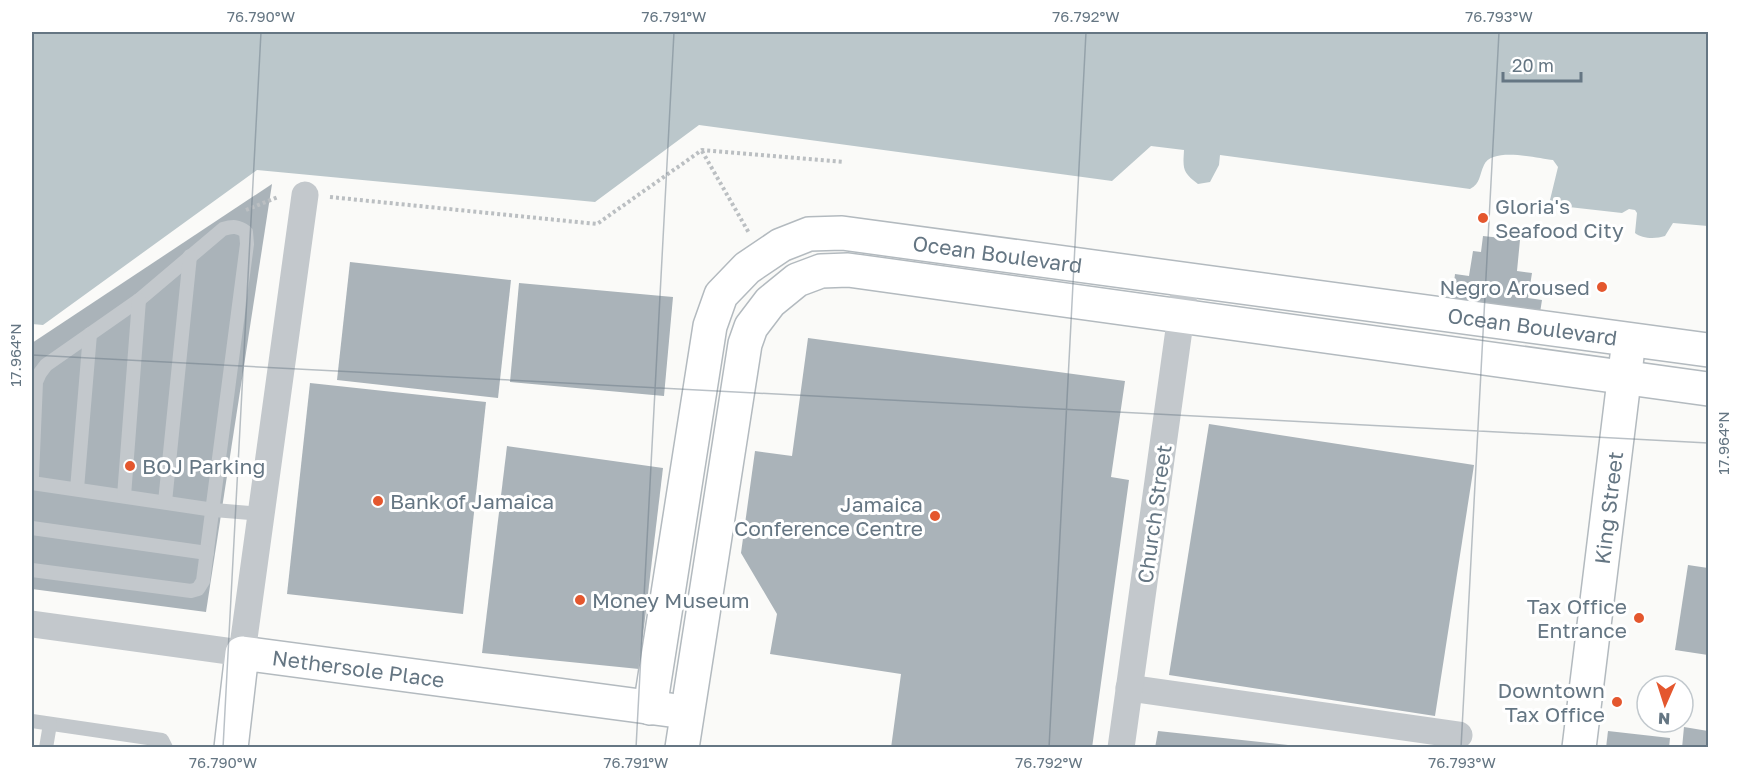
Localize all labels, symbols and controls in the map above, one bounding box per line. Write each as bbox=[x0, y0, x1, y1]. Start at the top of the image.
text: 76.790°W bbox=[227, 7, 295, 25]
text: 76.791°W bbox=[642, 7, 706, 25]
text: 76.792°W bbox=[1052, 7, 1120, 25]
text: 76.793°W bbox=[1465, 7, 1533, 25]
scale bar bbox=[1503, 45, 1581, 83]
text: 20 m bbox=[1512, 54, 1554, 76]
place label: Gloria's Seafood City bbox=[1495, 193, 1624, 243]
marker: Gloria's Seafood City bbox=[1476, 211, 1490, 225]
street label: Ocean Boulevard bbox=[911, 230, 1084, 278]
place label: Negro Aroused bbox=[1440, 274, 1590, 300]
marker: Negro Aroused bbox=[1595, 280, 1609, 294]
street label: Ocean Boulevard bbox=[1446, 302, 1619, 351]
text: 17.964°N bbox=[6, 323, 24, 387]
text: 17.964°N bbox=[1714, 411, 1732, 475]
street label: Church Street bbox=[1131, 443, 1177, 585]
street label: King Street bbox=[1589, 450, 1628, 566]
place label: BOJ Parking bbox=[142, 453, 265, 479]
marker: BOJ Parking bbox=[123, 459, 137, 473]
place label: Bank of Jamaica bbox=[390, 488, 554, 514]
place label: Jamaica Conference Centre bbox=[734, 491, 923, 541]
marker: Bank of Jamaica bbox=[371, 494, 385, 508]
marker: Jamaica Conference Centre bbox=[928, 509, 942, 523]
place label: Money Museum bbox=[592, 587, 750, 613]
marker: Money Museum bbox=[573, 593, 587, 607]
place label: Tax Office Entrance bbox=[1527, 593, 1627, 643]
marker: Tax Office Entrance bbox=[1632, 611, 1646, 625]
street label: Nethersole Place bbox=[271, 644, 446, 693]
north arrow bbox=[1635, 674, 1695, 734]
place label: Downtown Tax Office bbox=[1497, 677, 1605, 727]
marker: Downtown Tax Office bbox=[1610, 695, 1624, 709]
text: N bbox=[1658, 709, 1671, 729]
text: 76.790°W bbox=[189, 753, 257, 771]
text: 76.791°W bbox=[604, 753, 668, 771]
text: 76.792°W bbox=[1015, 753, 1083, 771]
text: 76.793°W bbox=[1428, 753, 1496, 771]

